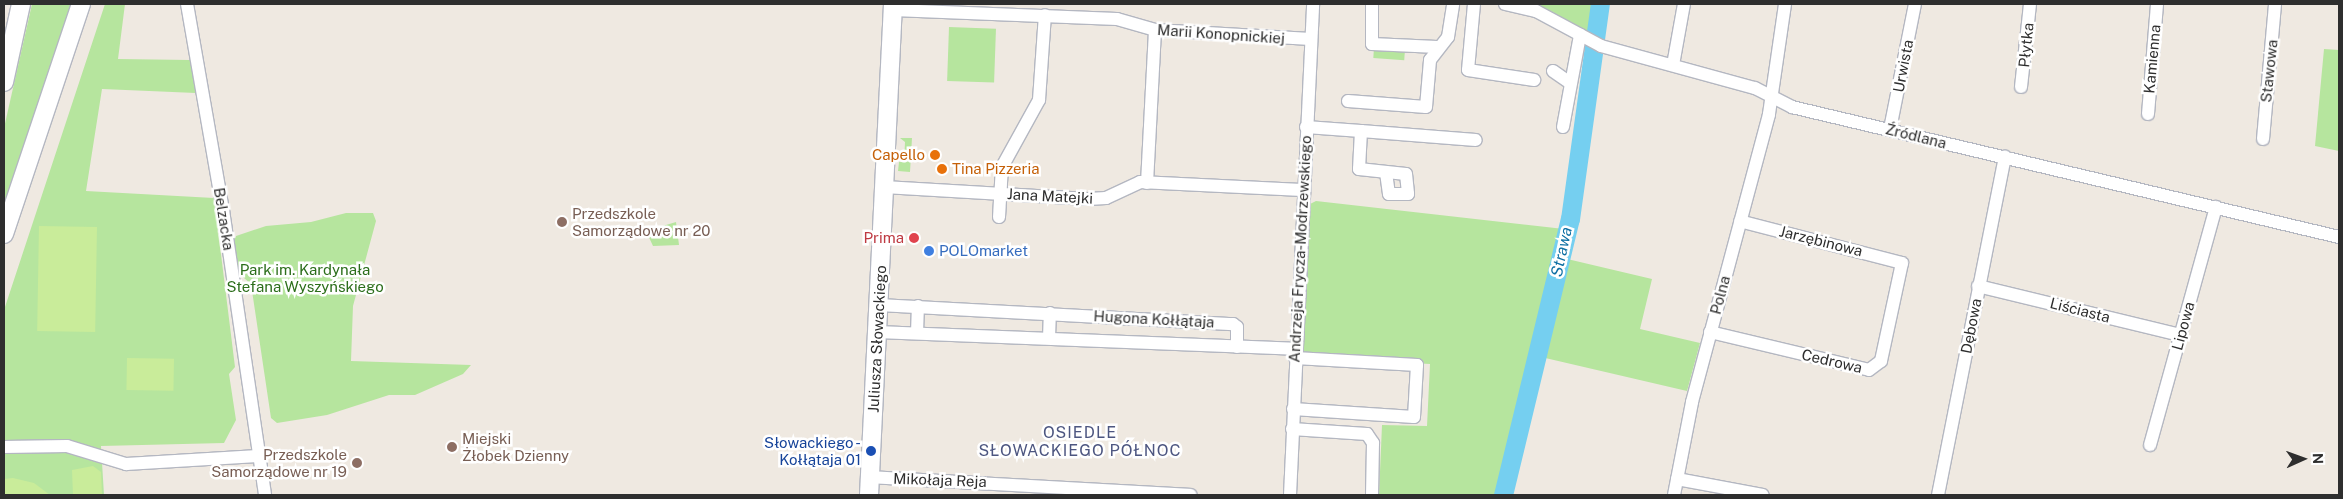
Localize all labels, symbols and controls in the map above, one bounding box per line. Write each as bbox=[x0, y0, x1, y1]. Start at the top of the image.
street label: Marii Konopnickiej bbox=[1157, 21, 1285, 47]
street label: Płytka bbox=[2015, 22, 2037, 68]
street label: Kamienna bbox=[2140, 24, 2164, 94]
street label: Urwista bbox=[1889, 38, 1917, 94]
street label: Stawowa bbox=[2257, 39, 2281, 103]
street label: Źródlana bbox=[1884, 120, 1948, 152]
street label: Andrzeja Frycza-Modrzewskiego bbox=[1285, 135, 1315, 363]
place label: Capello bbox=[872, 146, 925, 164]
marker: Capello bbox=[929, 149, 941, 161]
place label: Tina Pizzeria bbox=[952, 160, 1039, 178]
marker: Tina Pizzeria bbox=[936, 163, 948, 175]
street label: Jana Matejki bbox=[1006, 185, 1094, 207]
street label: Belzacka bbox=[210, 186, 238, 252]
place label: Przedszkole Samorządowe nr 20 bbox=[572, 204, 711, 239]
marker: Przedszkole Samorządowe nr 20 bbox=[556, 216, 568, 228]
street label: Jarzębinowa bbox=[1777, 222, 1865, 260]
water label: Strawa bbox=[1547, 225, 1577, 279]
place label: Prima bbox=[864, 229, 904, 247]
marker: Prima bbox=[908, 232, 920, 244]
place label: POLOmarket bbox=[939, 242, 1028, 260]
marker: POLOmarket bbox=[923, 245, 935, 257]
park label: Park im. Kardynała Stefana Wyszyńskiego bbox=[226, 260, 384, 295]
street label: Juliusza Słowackiego bbox=[864, 265, 890, 413]
street label: Polna bbox=[1706, 274, 1734, 316]
street label: Liściasta bbox=[2048, 294, 2112, 326]
street label: Dębowa bbox=[1957, 297, 1985, 355]
street label: Lipowa bbox=[2168, 300, 2198, 352]
street label: Hugona Kołłątaja bbox=[1093, 307, 1215, 331]
street label: Cedrowa bbox=[1800, 345, 1864, 377]
district label: OSIEDLE SŁOWACKIEGO PÓŁNOC bbox=[976, 423, 1184, 461]
place label: Miejski Żłobek Dzienny bbox=[462, 429, 569, 464]
place label: Słowackiego - Kołłątaja 01 bbox=[762, 433, 861, 468]
north arrow bbox=[2278, 434, 2328, 484]
marker: Miejski Żłobek Dzienny bbox=[446, 441, 458, 453]
place label: Przedszkole Samorządowe nr 19 bbox=[211, 445, 347, 480]
marker: Słowackiego - Kołłątaja 01 bbox=[865, 445, 877, 457]
text: N bbox=[2310, 453, 2326, 464]
marker: Przedszkole Samorządowe nr 19 bbox=[351, 457, 363, 469]
street label: Mikołaja Reja bbox=[893, 469, 987, 491]

